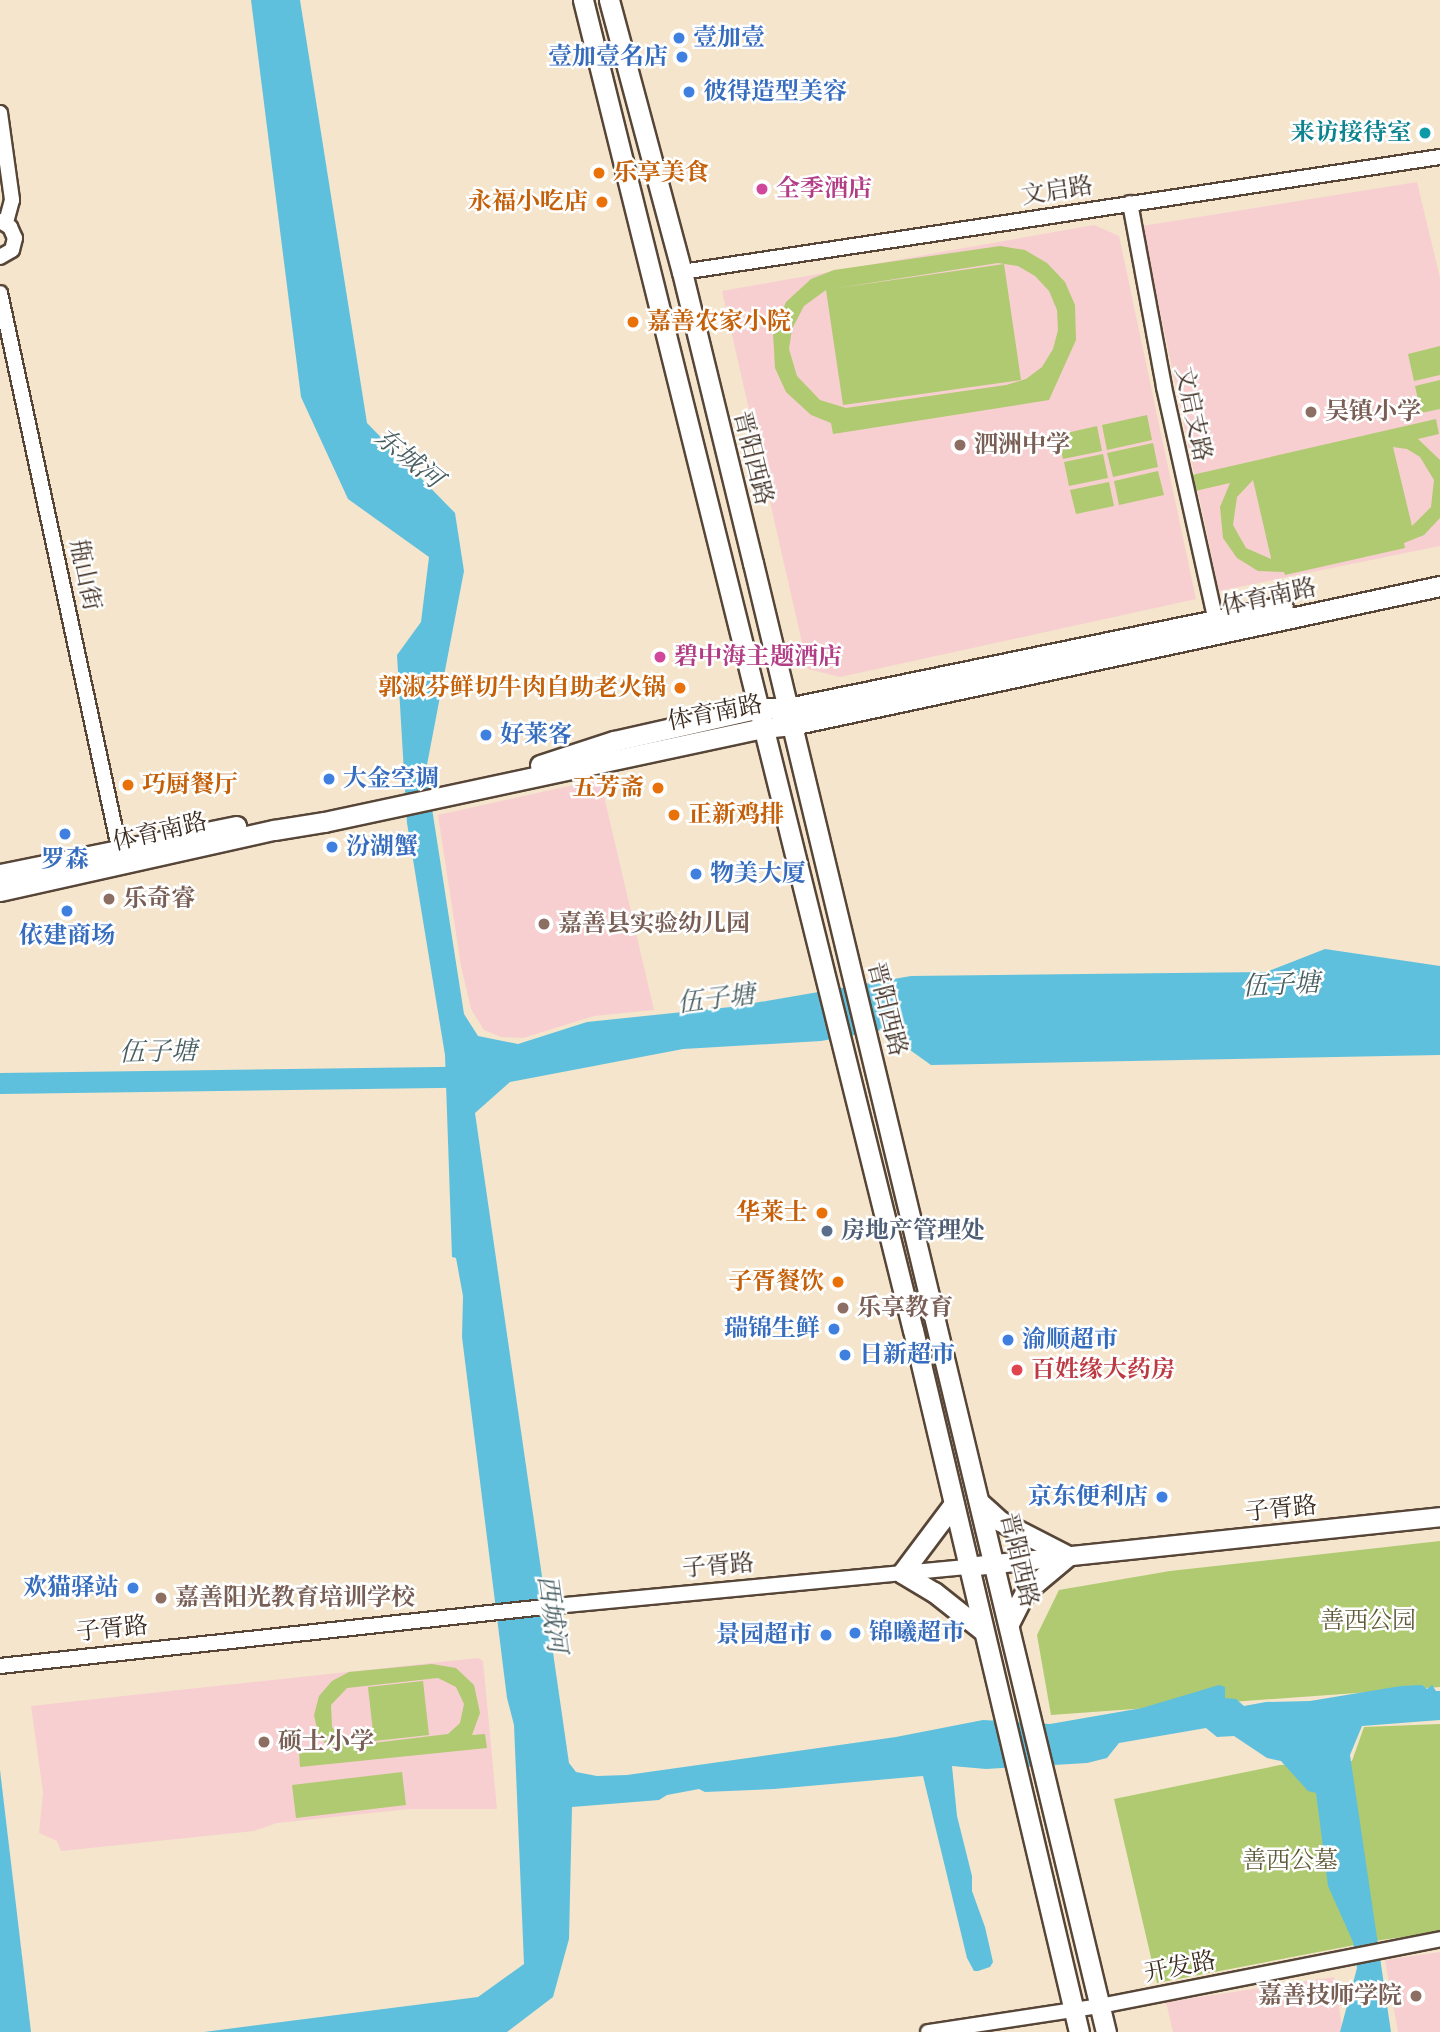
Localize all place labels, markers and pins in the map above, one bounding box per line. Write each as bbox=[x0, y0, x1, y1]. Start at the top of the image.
place label: 壹加壹 bbox=[693, 24, 765, 52]
marker: 壹加壹 bbox=[671, 30, 687, 46]
place label: 壹加壹名店 bbox=[548, 43, 668, 71]
marker: 壹加壹名店 bbox=[674, 49, 690, 65]
place label: 彼得造型美容 bbox=[703, 78, 847, 106]
marker: 彼得造型美容 bbox=[681, 84, 697, 100]
place label: 来访接待室 bbox=[1291, 119, 1411, 147]
marker: 来访接待室 bbox=[1417, 125, 1433, 141]
place label: 乐享美食 bbox=[613, 159, 709, 187]
marker: 乐享美食 bbox=[591, 165, 607, 181]
place label: 全季酒店 bbox=[776, 175, 872, 203]
marker: 全季酒店 bbox=[754, 181, 770, 197]
place label: 永福小吃店 bbox=[468, 188, 588, 216]
marker: 永福小吃店 bbox=[594, 194, 610, 210]
place label: 嘉善农家小院 bbox=[647, 308, 791, 336]
marker: 嘉善农家小院 bbox=[625, 314, 641, 330]
place label: 吴镇小学 bbox=[1325, 398, 1421, 426]
marker: 吴镇小学 bbox=[1303, 404, 1319, 420]
place label: 泗洲中学 bbox=[974, 431, 1070, 459]
marker: 泗洲中学 bbox=[952, 437, 968, 453]
place label: 碧中海主题酒店 bbox=[674, 643, 842, 671]
marker: 碧中海主题酒店 bbox=[652, 649, 668, 665]
place label: 郭淑芬鲜切牛肉自助老火锅 bbox=[378, 674, 666, 702]
marker: 郭淑芬鲜切牛肉自助老火锅 bbox=[672, 680, 688, 696]
place label: 好莱客 bbox=[500, 721, 572, 749]
marker: 好莱客 bbox=[478, 727, 494, 743]
place label: 大金空调 bbox=[343, 765, 439, 793]
place label: 巧厨餐厅 bbox=[142, 771, 238, 799]
marker: 大金空调 bbox=[321, 771, 337, 787]
place label: 五芳斋 bbox=[572, 774, 644, 802]
marker: 巧厨餐厅 bbox=[120, 777, 136, 793]
marker: 五芳斋 bbox=[650, 780, 666, 796]
place label: 正新鸡排 bbox=[688, 801, 784, 829]
marker: 正新鸡排 bbox=[666, 807, 682, 823]
marker: 罗森 bbox=[57, 826, 73, 842]
place label: 汾湖蟹 bbox=[346, 833, 418, 861]
marker: 汾湖蟹 bbox=[324, 839, 340, 855]
place label: 罗森 bbox=[41, 846, 89, 874]
place label: 物美大厦 bbox=[710, 860, 806, 888]
marker: 物美大厦 bbox=[688, 866, 704, 882]
place label: 乐奇睿 bbox=[123, 885, 195, 913]
marker: 乐奇睿 bbox=[101, 891, 117, 907]
marker: 依建商场 bbox=[59, 903, 75, 919]
place label: 嘉善县实验幼儿园 bbox=[558, 910, 750, 938]
marker: 嘉善县实验幼儿园 bbox=[536, 916, 552, 932]
place label: 依建商场 bbox=[19, 922, 115, 950]
place label: 华莱士 bbox=[736, 1199, 808, 1227]
marker: 华莱士 bbox=[814, 1205, 830, 1221]
place label: 房地产管理处 bbox=[841, 1217, 985, 1245]
marker: 房地产管理处 bbox=[819, 1223, 835, 1239]
place label: 子胥餐饮 bbox=[728, 1268, 824, 1296]
marker: 子胥餐饮 bbox=[830, 1274, 846, 1290]
place label: 乐享教育 bbox=[857, 1294, 953, 1322]
marker: 乐享教育 bbox=[835, 1300, 851, 1316]
place label: 瑞锦生鲜 bbox=[724, 1315, 820, 1343]
marker: 瑞锦生鲜 bbox=[826, 1321, 842, 1337]
place label: 渝顺超市 bbox=[1022, 1326, 1118, 1354]
marker: 渝顺超市 bbox=[1000, 1332, 1016, 1348]
place label: 日新超市 bbox=[859, 1341, 955, 1369]
marker: 日新超市 bbox=[837, 1347, 853, 1363]
place label: 百姓缘大药房 bbox=[1031, 1356, 1175, 1384]
marker: 百姓缘大药房 bbox=[1009, 1362, 1025, 1378]
place label: 京东便利店 bbox=[1028, 1483, 1148, 1511]
marker: 京东便利店 bbox=[1154, 1489, 1170, 1505]
place label: 欢猫驿站 bbox=[23, 1574, 119, 1602]
marker: 欢猫驿站 bbox=[125, 1580, 141, 1596]
place label: 嘉善阳光教育培训学校 bbox=[175, 1584, 415, 1612]
marker: 嘉善阳光教育培训学校 bbox=[153, 1590, 169, 1606]
place label: 锦曦超市 bbox=[869, 1619, 965, 1647]
place label: 景园超市 bbox=[716, 1621, 812, 1649]
marker: 锦曦超市 bbox=[847, 1625, 863, 1641]
marker: 景园超市 bbox=[818, 1627, 834, 1643]
place label: 硕士小学 bbox=[278, 1728, 374, 1756]
marker: 硕士小学 bbox=[256, 1734, 272, 1750]
place label: 嘉善技师学院 bbox=[1258, 1982, 1402, 2010]
marker: 嘉善技师学院 bbox=[1408, 1988, 1424, 2004]

